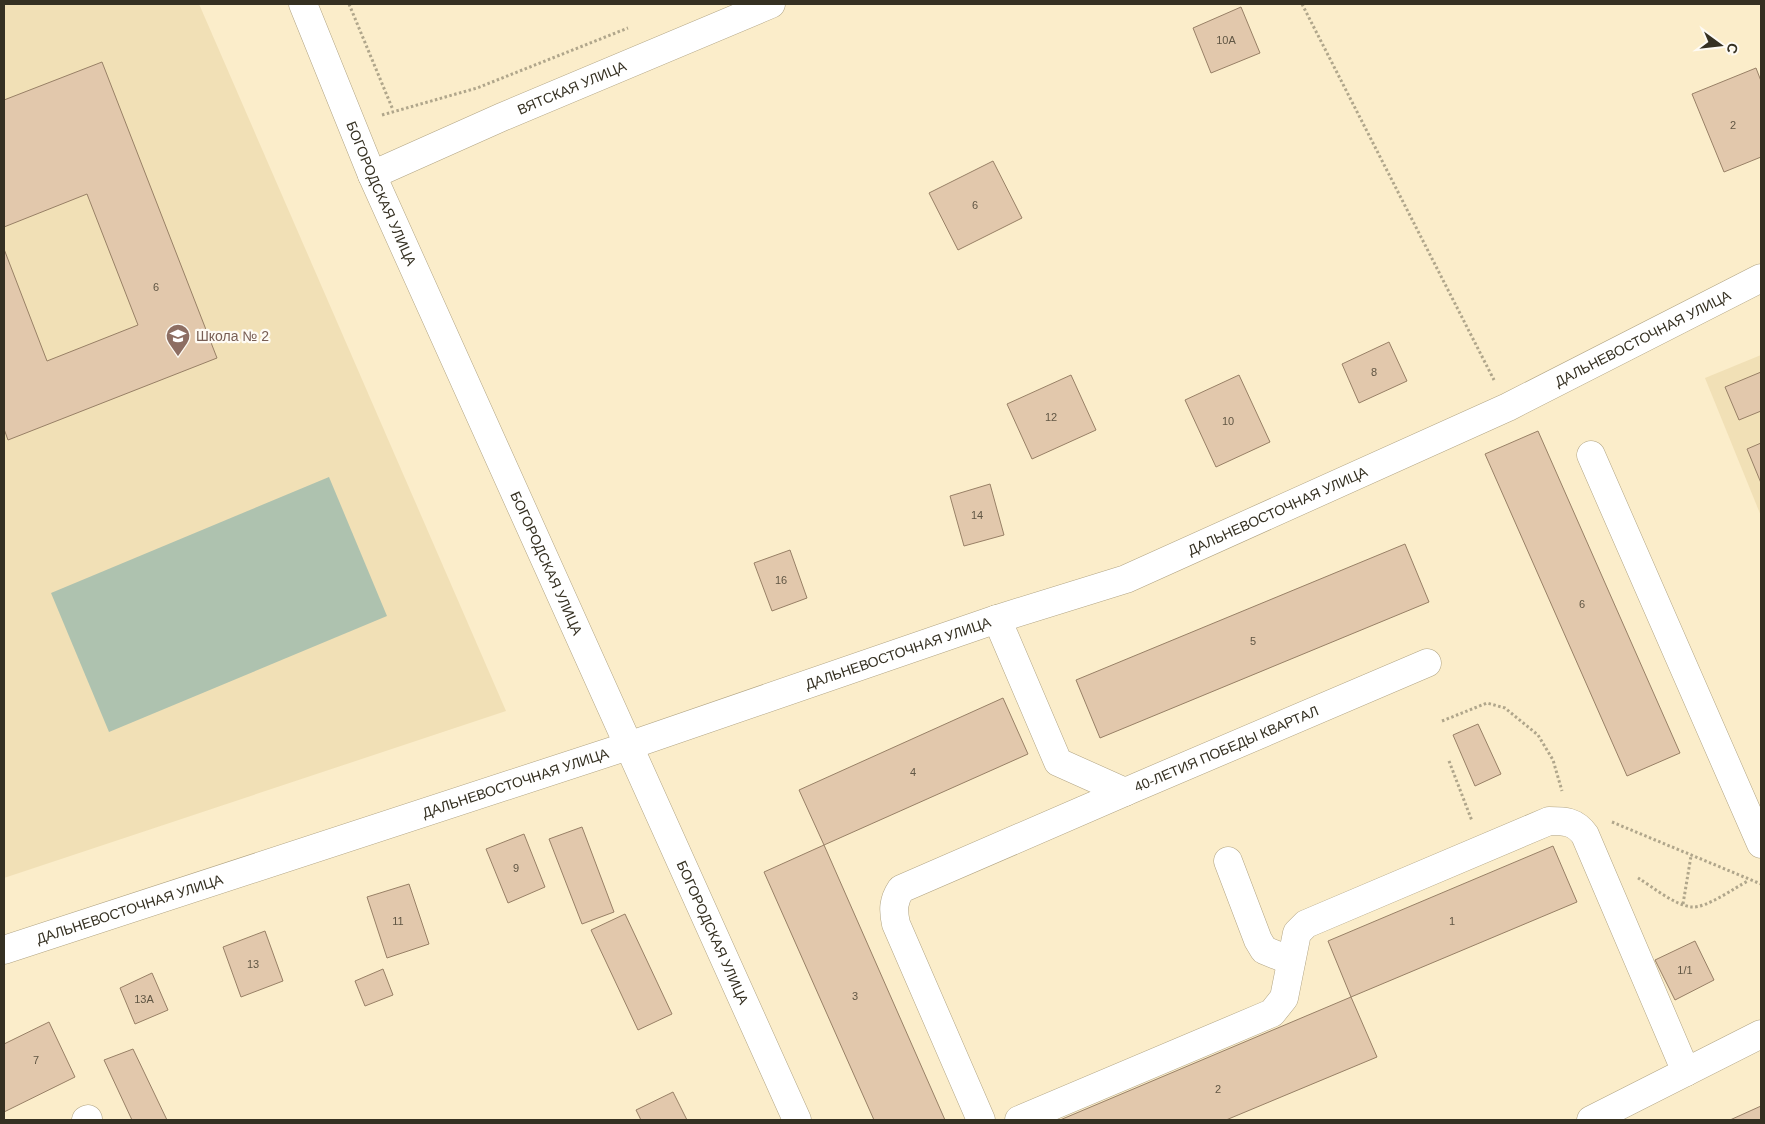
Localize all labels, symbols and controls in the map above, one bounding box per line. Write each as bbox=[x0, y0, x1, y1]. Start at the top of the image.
north arrow bbox=[1695, 20, 1745, 70]
house number: 10А bbox=[1216, 34, 1236, 46]
text: С bbox=[1724, 41, 1742, 55]
street label: ВЯТСКАЯ УЛИЦА bbox=[515, 57, 629, 118]
street label: БОГОРОДСКАЯ УЛИЦА bbox=[343, 119, 420, 269]
house number: 2 bbox=[1730, 119, 1736, 131]
house number: 6 bbox=[972, 199, 978, 211]
house number: 6 bbox=[153, 281, 159, 293]
street label: ДАЛЬНЕВОСТОЧНАЯ УЛИЦА bbox=[1552, 287, 1734, 390]
school or university icon: Школа № 2 bbox=[165, 323, 191, 357]
place label: Школа № 2 bbox=[196, 328, 269, 344]
house number: 8 bbox=[1371, 366, 1377, 378]
house number: 12 bbox=[1045, 411, 1057, 423]
house number: 10 bbox=[1222, 415, 1234, 427]
street label: ДАЛЬНЕВОСТОЧНАЯ УЛИЦА bbox=[1185, 463, 1370, 558]
street label: БОГОРОДСКАЯ УЛИЦА bbox=[507, 489, 586, 638]
house number: 14 bbox=[971, 509, 983, 521]
house number: 16 bbox=[775, 574, 787, 586]
house number: 6 bbox=[1579, 598, 1585, 610]
street label: ДАЛЬНЕВОСТОЧНАЯ УЛИЦА bbox=[803, 614, 993, 692]
house number: 5 bbox=[1250, 635, 1256, 647]
street label: 40-ЛЕТИЯ ПОБЕДЫ КВАРТАЛ bbox=[1132, 702, 1321, 795]
street label: ДАЛЬНЕВОСТОЧНАЯ УЛИЦА bbox=[420, 745, 611, 821]
house number: 4 bbox=[910, 766, 916, 778]
street label: БОГОРОДСКАЯ УЛИЦА bbox=[673, 858, 752, 1007]
house number: 9 bbox=[513, 862, 519, 874]
street label: ДАЛЬНЕВОСТОЧНАЯ УЛИЦА bbox=[34, 871, 225, 947]
house number: 11 bbox=[392, 915, 404, 927]
house number: 1 bbox=[1449, 915, 1455, 927]
house number: 13 bbox=[247, 958, 259, 970]
house number: 1/1 bbox=[1677, 964, 1693, 976]
house number: 3 bbox=[852, 990, 858, 1002]
house number: 13А bbox=[134, 993, 154, 1005]
house number: 7 bbox=[33, 1054, 39, 1066]
house number: 2 bbox=[1215, 1083, 1221, 1095]

